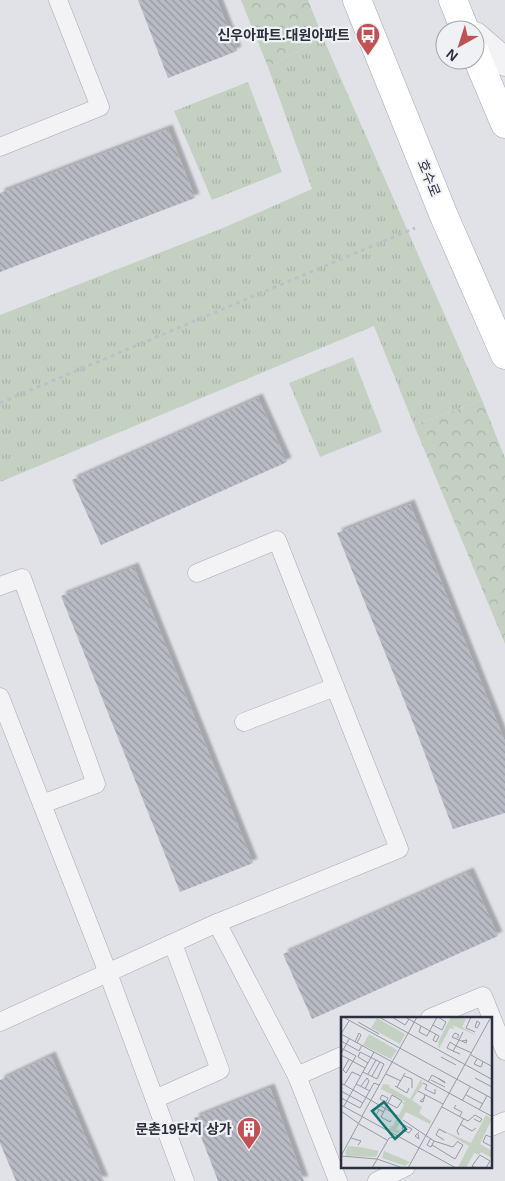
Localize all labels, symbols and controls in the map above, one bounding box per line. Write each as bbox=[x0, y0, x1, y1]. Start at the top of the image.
north arrow bbox=[435, 20, 485, 70]
bus stop icon: 신우아파트.대원아파트 bbox=[355, 22, 381, 56]
place label: 신우아파트.대원아파트 bbox=[217, 27, 350, 43]
text: N bbox=[443, 46, 461, 65]
street label: 호수로 bbox=[414, 157, 444, 199]
inset map bbox=[341, 1017, 492, 1168]
building icon: 문촌19단지 상가 bbox=[236, 1116, 262, 1150]
place label: 문촌19단지 상가 bbox=[135, 1121, 232, 1137]

